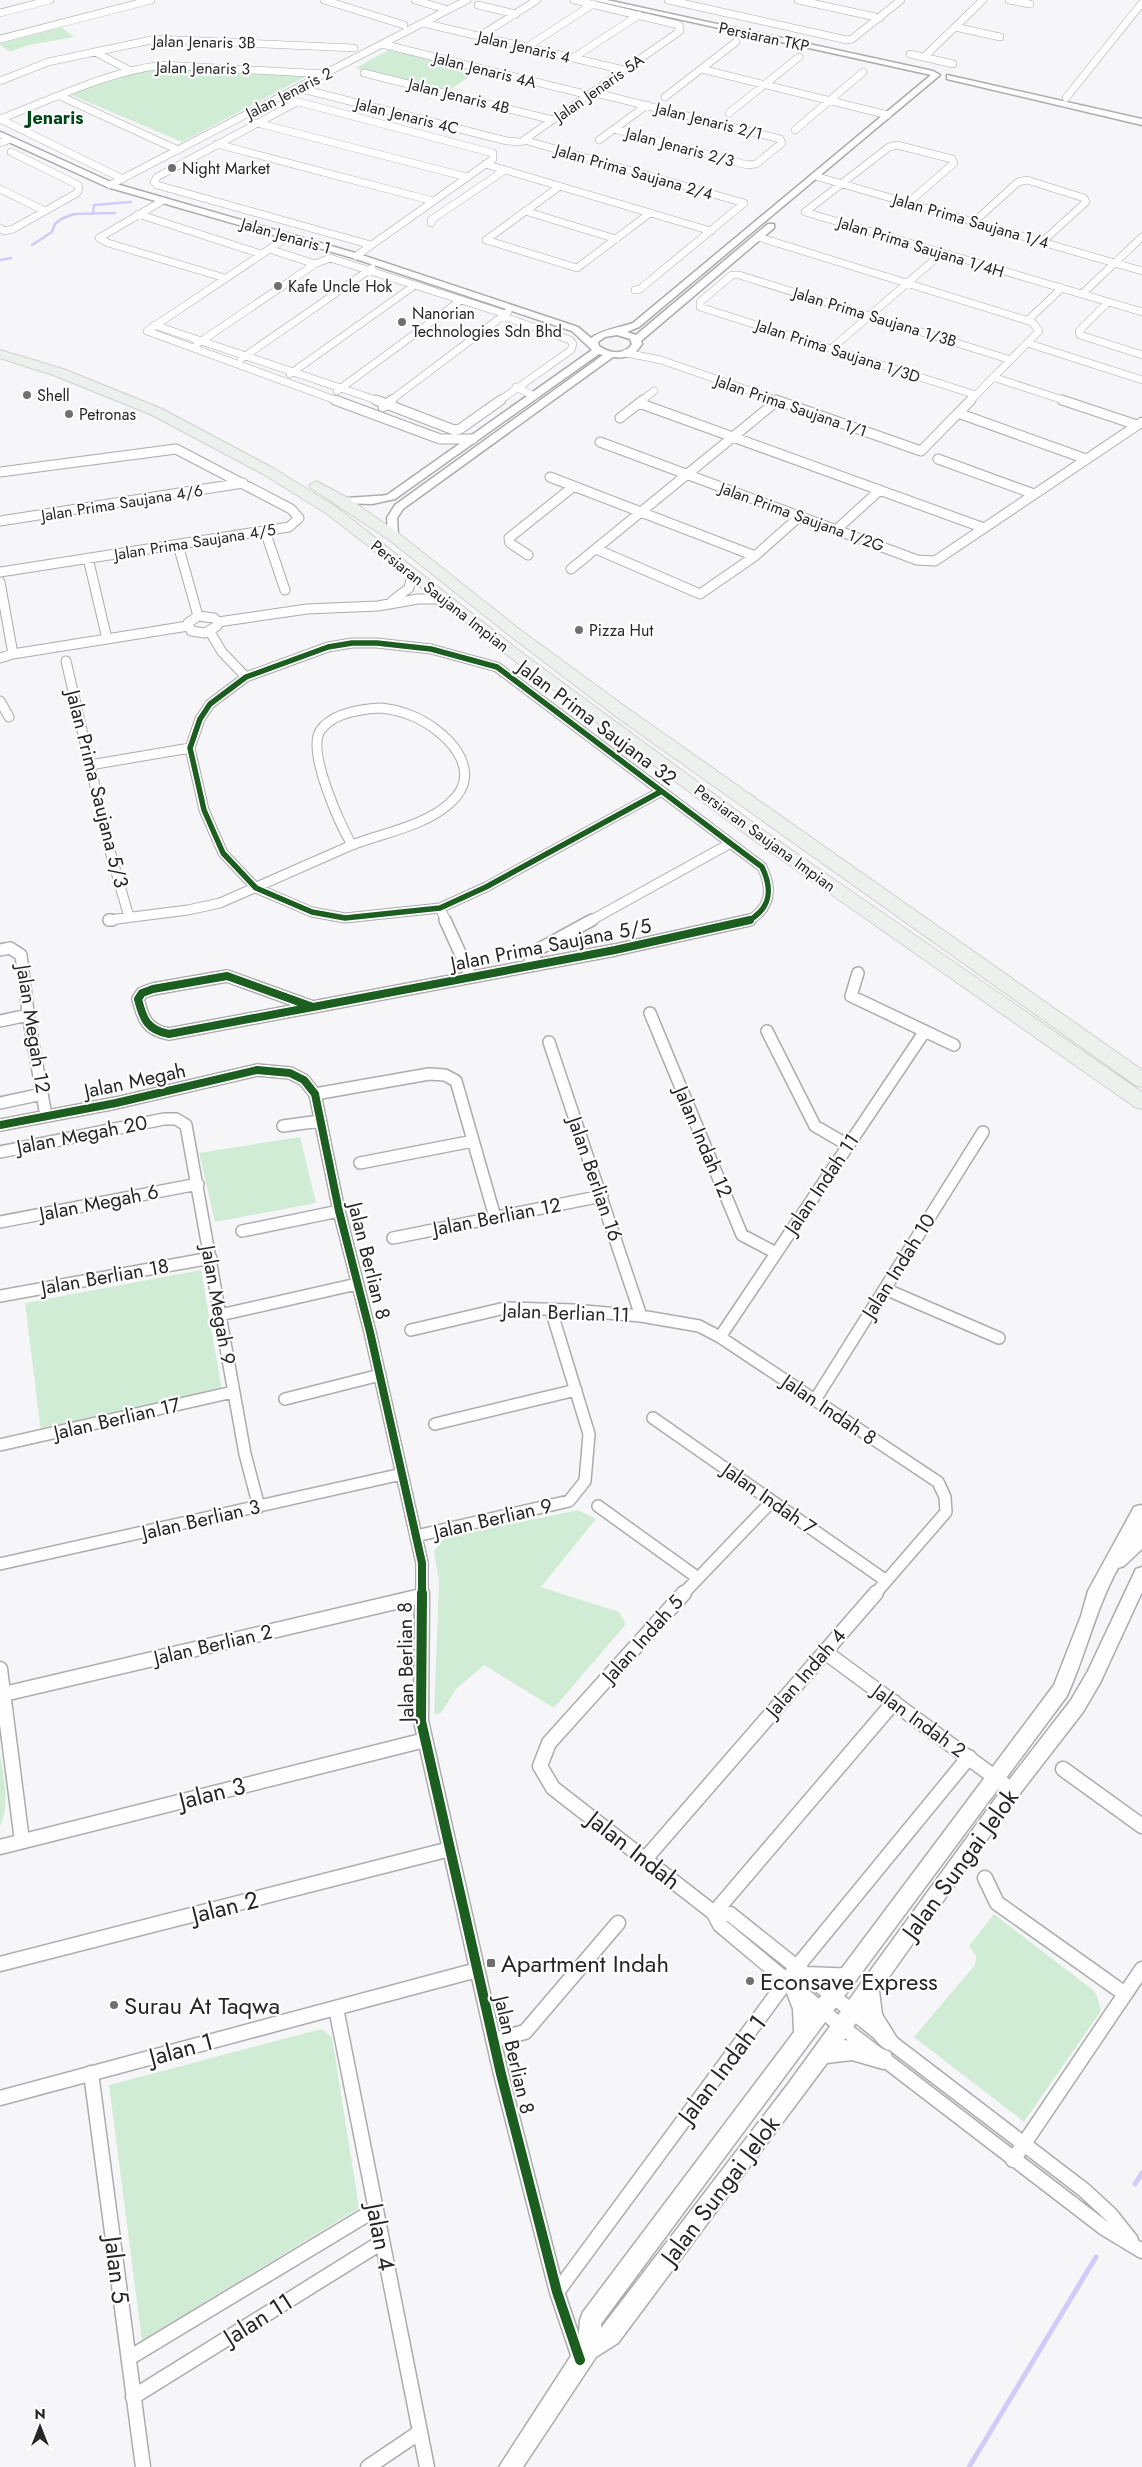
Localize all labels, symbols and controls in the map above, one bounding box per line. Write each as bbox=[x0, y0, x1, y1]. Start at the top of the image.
street label: Persiaran TKP bbox=[717, 16, 812, 58]
street label: Jalan Jenaris 4 bbox=[473, 25, 573, 69]
street label: Jalan Jenaris 3B bbox=[150, 30, 256, 54]
street label: Jalan Jenaris 4A bbox=[429, 46, 539, 94]
street label: Jalan Jenaris 5A bbox=[548, 48, 649, 129]
street label: Jalan Jenaris 3 bbox=[154, 56, 250, 80]
street label: Jalan Jenaris 2 bbox=[240, 61, 336, 126]
street label: Jalan Jenaris 4B bbox=[404, 72, 512, 120]
street label: Jalan Jenaris 4C bbox=[351, 92, 461, 140]
street label: Jalan Jenaris 2/1 bbox=[651, 96, 765, 145]
district label: Jenaris bbox=[24, 105, 83, 131]
street label: Jalan Jenaris 2/3 bbox=[621, 121, 737, 173]
street label: Jalan Prima Saujana 2/4 bbox=[550, 138, 716, 206]
place label: Night Market bbox=[182, 157, 270, 180]
marker: Night Market bbox=[166, 162, 178, 174]
street label: Jalan Prima Saujana 1/4 bbox=[888, 187, 1052, 254]
street label: Jalan Prima Saujana 1/4H bbox=[833, 210, 1007, 283]
street label: Jalan Jenaris 1 bbox=[237, 212, 334, 260]
place label: Kafe Uncle Hok bbox=[288, 275, 393, 298]
marker: Kafe Uncle Hok bbox=[272, 280, 284, 292]
street label: Jalan Prima Saujana 1/3B bbox=[789, 281, 960, 353]
place label: Nanorian Technologies Sdn Bhd bbox=[412, 302, 562, 343]
street label: Jalan Prima Saujana 1/3D bbox=[751, 313, 923, 389]
marker: Nanorian Technologies Sdn Bhd bbox=[396, 316, 408, 328]
street label: Jalan Prima Saujana 1/1 bbox=[710, 369, 870, 443]
place label: Shell bbox=[37, 384, 70, 407]
marker: Shell bbox=[21, 389, 33, 401]
place label: Petronas bbox=[79, 403, 136, 426]
marker: Petronas bbox=[63, 408, 75, 420]
street label: Jalan Prima Saujana 1/2G bbox=[715, 476, 887, 557]
street label: Jalan Prima Saujana 4/6 bbox=[38, 479, 205, 527]
street label: Jalan Prima Saujana 4/5 bbox=[111, 518, 277, 566]
street label: Persiaran Saujana Impian bbox=[366, 535, 514, 657]
place label: Pizza Hut bbox=[589, 619, 653, 642]
marker: Pizza Hut bbox=[573, 624, 585, 636]
street label: Jalan Prima Saujana 32 bbox=[509, 652, 683, 793]
street label: Jalan Prima Saujana 5/3 bbox=[58, 684, 136, 891]
street label: Persiaran Saujana Impian bbox=[689, 779, 841, 897]
street label: Jalan Prima Saujana 5/5 bbox=[445, 911, 654, 979]
street label: Jalan Megah 12 bbox=[8, 960, 57, 1095]
street label: Jalan Megah bbox=[79, 1056, 188, 1107]
street label: Jalan Indah 12 bbox=[665, 1079, 739, 1202]
street label: Jalan Megah 20 bbox=[11, 1108, 150, 1162]
street label: Jalan Berlian 16 bbox=[559, 1110, 630, 1245]
street label: Jalan Indah 11 bbox=[776, 1128, 866, 1243]
street label: Jalan Megah 6 bbox=[34, 1177, 161, 1229]
street label: Jalan Berlian 12 bbox=[428, 1190, 563, 1244]
street label: Jalan Berlian 8 bbox=[340, 1196, 398, 1323]
street label: Jalan Indah 10 bbox=[854, 1208, 943, 1327]
street label: Jalan Megah 9 bbox=[193, 1240, 243, 1367]
street label: Jalan Berlian 18 bbox=[36, 1251, 171, 1303]
street label: Jalan Berlian 11 bbox=[499, 1296, 630, 1330]
street label: Jalan Indah 8 bbox=[773, 1366, 882, 1452]
street label: Jalan Berlian 17 bbox=[48, 1390, 184, 1448]
street label: Jalan Indah 7 bbox=[714, 1454, 822, 1542]
street label: Jalan Berlian 9 bbox=[428, 1491, 555, 1547]
street label: Jalan Berlian 3 bbox=[136, 1492, 263, 1548]
street label: Jalan Indah 5 bbox=[594, 1589, 690, 1692]
street label: Jalan Berlian 8 bbox=[390, 1602, 422, 1725]
street label: Jalan Berlian 2 bbox=[148, 1617, 275, 1673]
street label: Jalan Indah 4 bbox=[757, 1622, 853, 1726]
street label: Jalan Indah 2 bbox=[864, 1675, 972, 1765]
street label: Jalan 3 bbox=[172, 1768, 249, 1819]
street label: Jalan Sungai Jelok bbox=[892, 1781, 1027, 1949]
street label: Jalan Indah bbox=[577, 1800, 688, 1898]
street label: Jalan 2 bbox=[185, 1882, 262, 1933]
place label: Apartment Indah bbox=[501, 1946, 669, 1981]
marker: Apartment Indah bbox=[485, 1957, 497, 1969]
place label: Econsave Express bbox=[760, 1964, 938, 1999]
marker: Econsave Express bbox=[744, 1975, 756, 1987]
place label: Surau At Taqwa bbox=[124, 1988, 280, 2023]
street label: Jalan Berlian 8 bbox=[486, 1990, 542, 2117]
marker: Surau At Taqwa bbox=[108, 1999, 120, 2011]
street label: Jalan Indah 1 bbox=[668, 2007, 775, 2133]
street label: Jalan 1 bbox=[142, 2024, 217, 2075]
street label: Jalan Sungai Jelok bbox=[651, 2108, 788, 2274]
street label: Jalan 4 bbox=[357, 2197, 405, 2274]
street label: Jalan 5 bbox=[95, 2231, 138, 2306]
street label: Jalan 11 bbox=[214, 2284, 299, 2356]
north arrow bbox=[15, 2402, 65, 2452]
text: N bbox=[34, 2404, 46, 2424]

